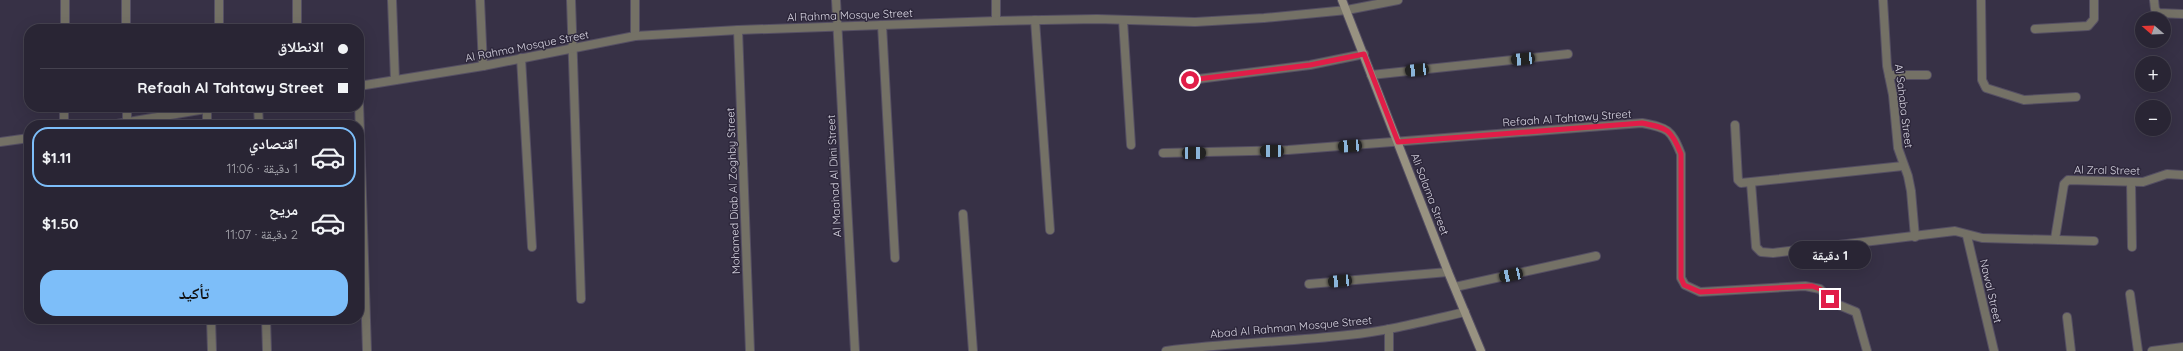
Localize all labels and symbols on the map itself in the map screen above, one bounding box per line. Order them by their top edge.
street label: Al Rahma Mosque Street [787,6,913,24]
north arrow [2135,12,2171,48]
street label: Al Rahma Mosque Street [464,27,590,65]
car [1510,52,1536,66]
car [1404,63,1430,77]
street label: Al Sahaba Street [1892,63,1916,149]
route start [1181,71,1199,89]
street label: Refaah Al Tahtawy Street [1502,106,1632,129]
street label: Mohamed Diab Al Zoghby Street [723,107,743,274]
street label: Al Maahad Al Dini Street [824,114,844,238]
car [1338,139,1362,153]
car [1260,145,1284,157]
car [1182,147,1206,159]
street label: Ali Salama Street [1408,151,1452,237]
street label: Al Zral Street [2074,162,2140,178]
callout: 1 دقيقة [1789,241,1871,269]
street label: Nawal Street [1977,258,2005,325]
car [1498,267,1524,283]
car [1328,274,1352,288]
route end [1821,290,1839,308]
street label: Abad Al Rahman Mosque Street [1210,313,1373,341]

